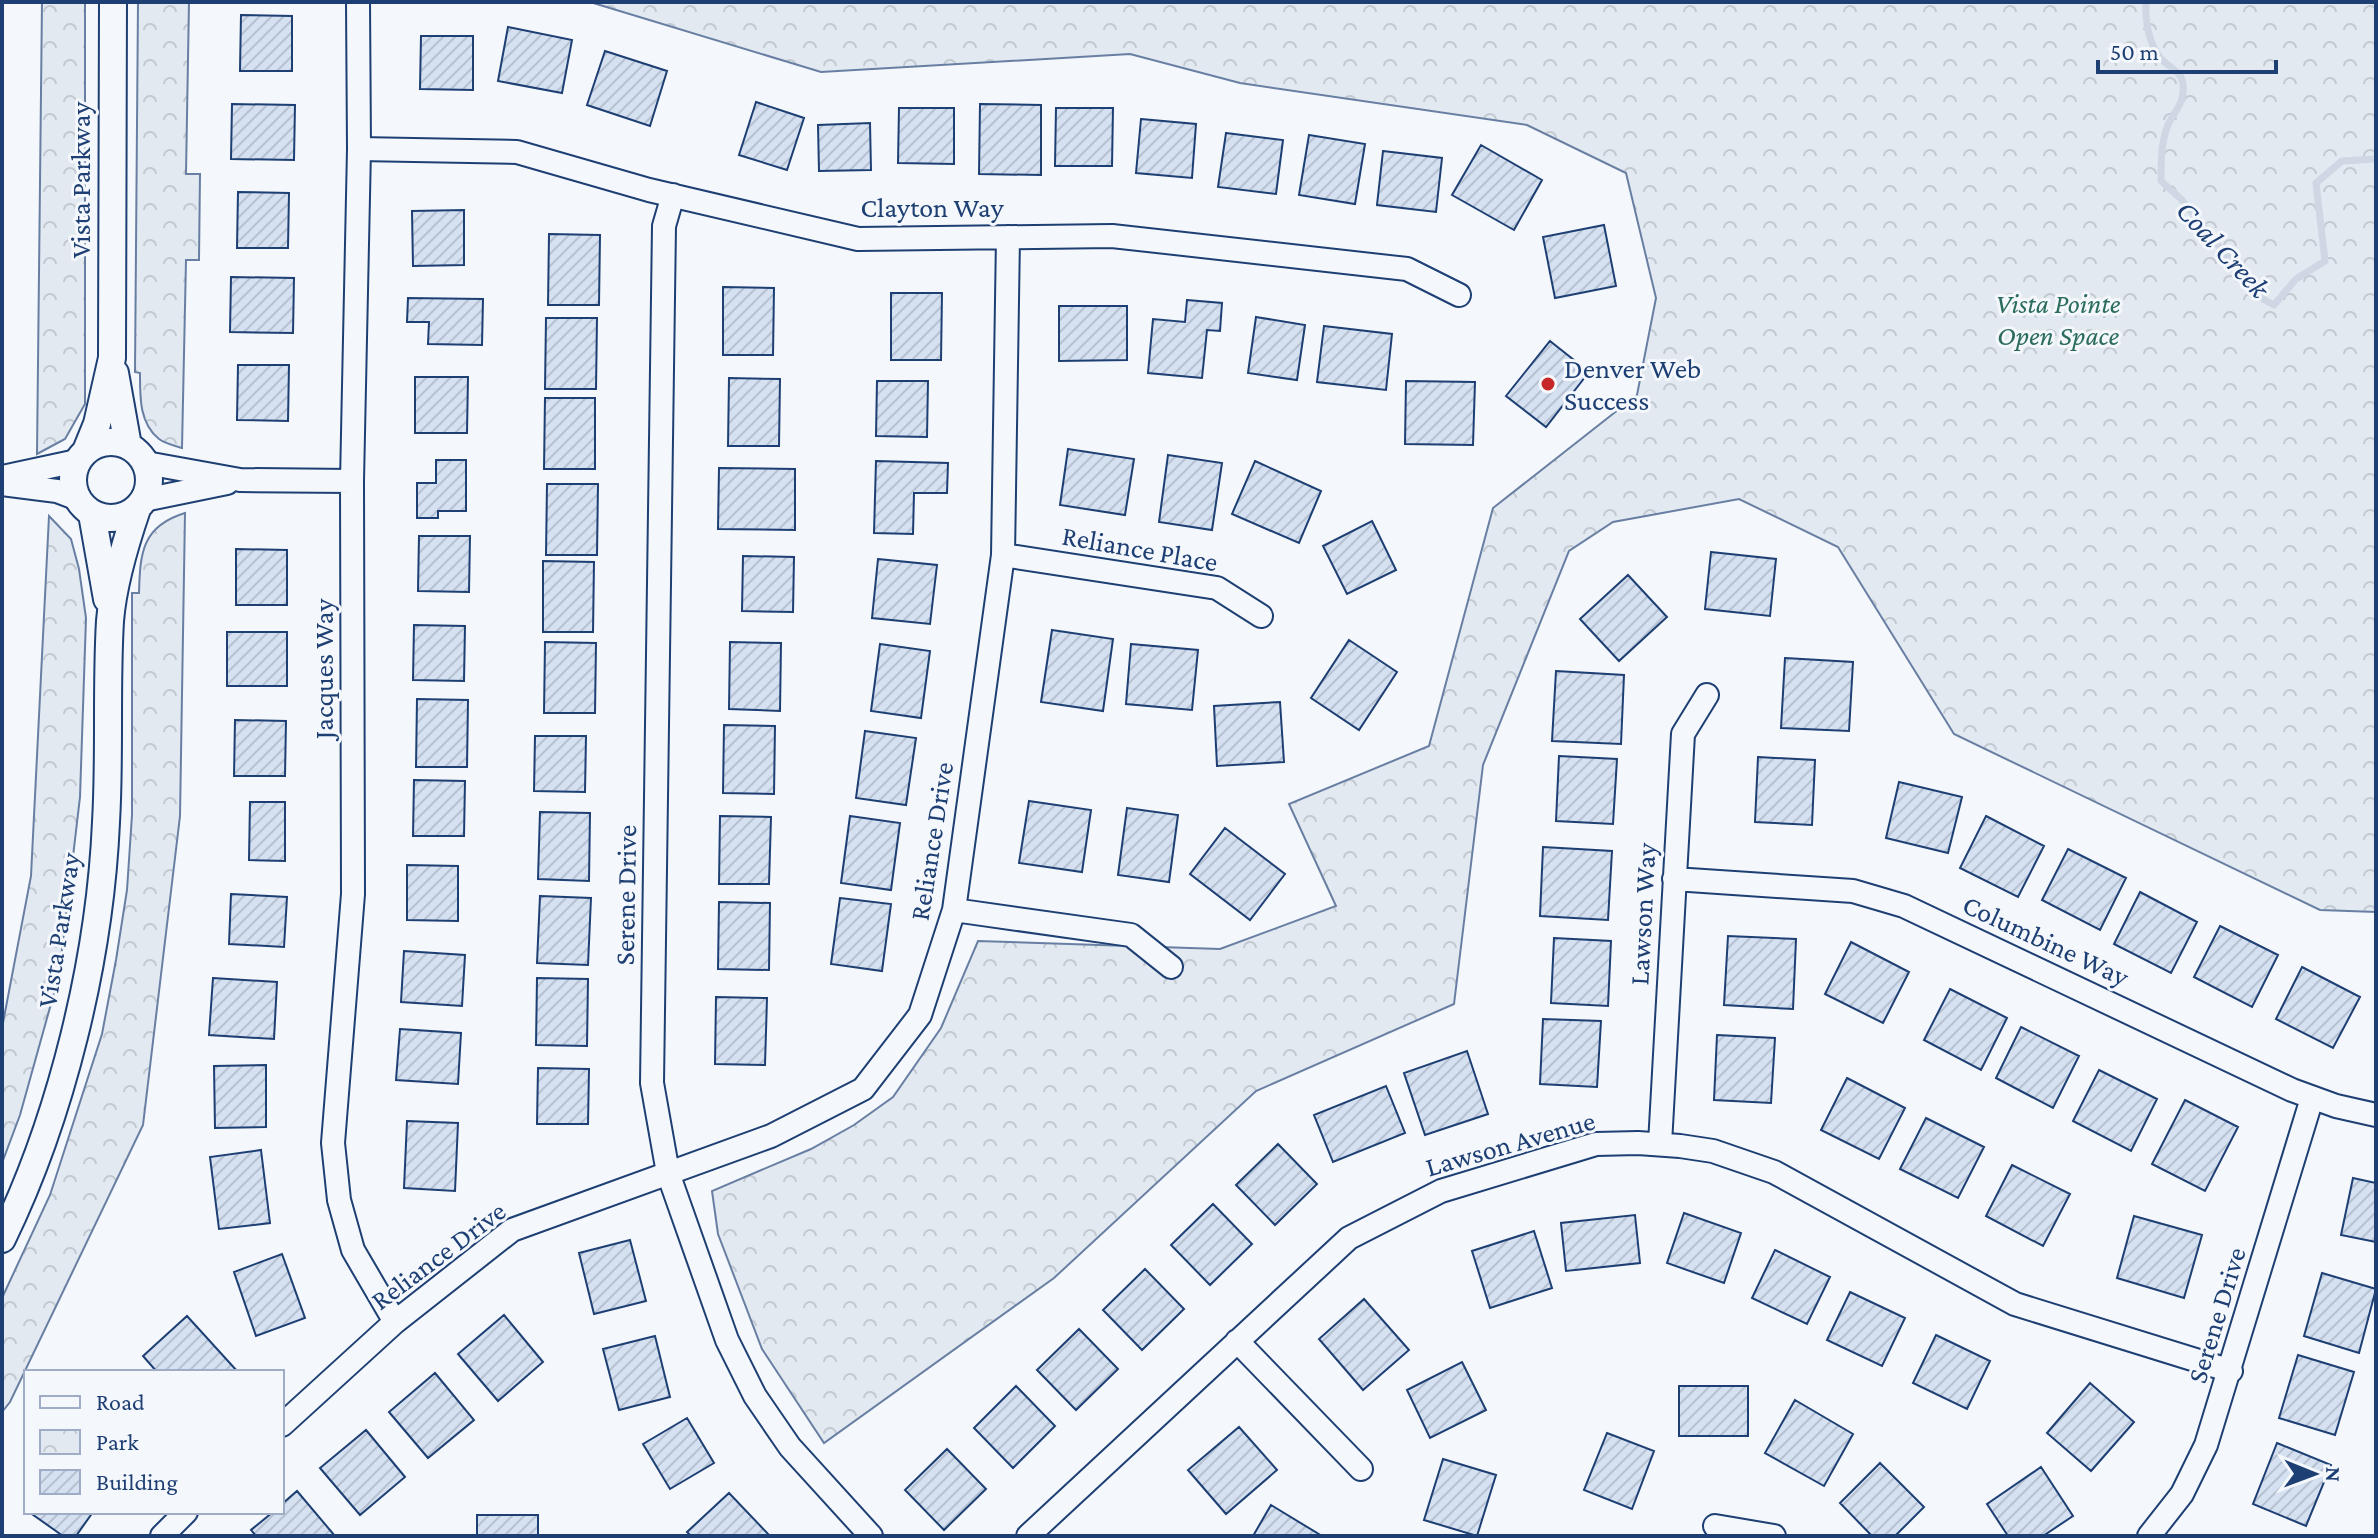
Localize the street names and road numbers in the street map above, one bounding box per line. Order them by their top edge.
street label: Vista Parkway [65,101,96,258]
street label: Clayton Way [860,192,1005,223]
street label: Reliance Place [1060,520,1220,577]
street label: Jacques Way [308,598,339,742]
street label: Reliance Drive [904,760,959,923]
street label: Serene Drive [609,824,642,966]
street label: Lawson Way [1623,841,1662,986]
street label: Vista Parkway [31,849,86,1010]
street label: Columbine Way [1958,888,2135,993]
street label: Lawson Avenue [1422,1104,1598,1182]
street label: Reliance Drive [365,1195,512,1316]
street label: Serene Drive [2181,1243,2252,1387]

